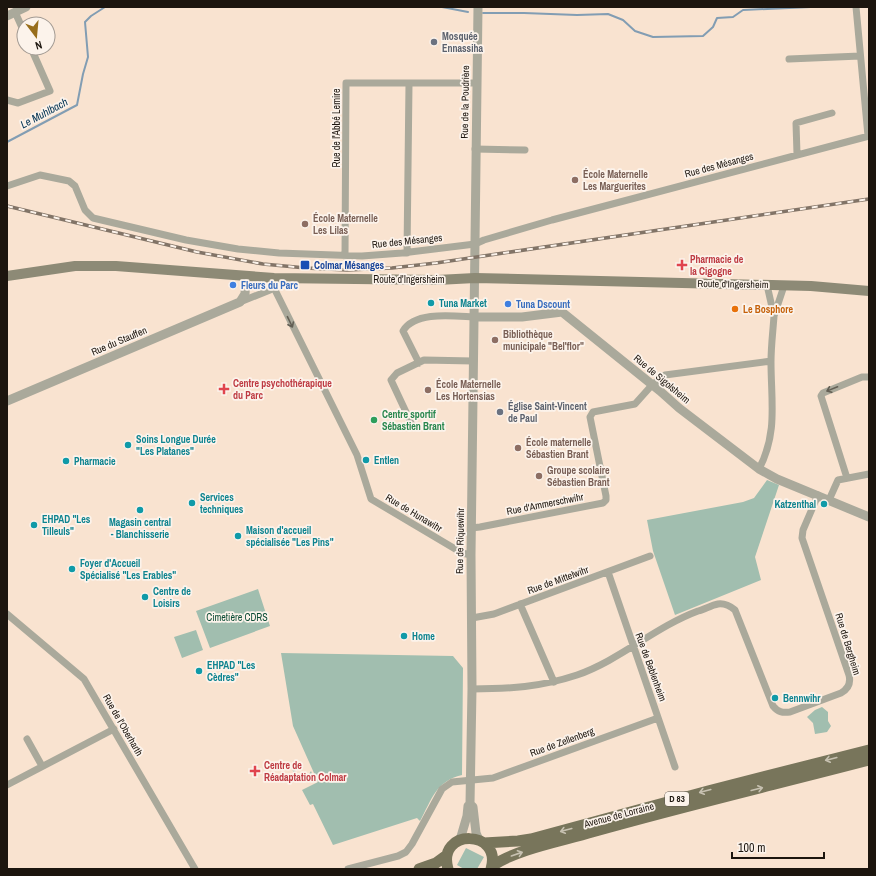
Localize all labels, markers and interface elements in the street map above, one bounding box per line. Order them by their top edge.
north arrow [16,16,56,56]
place label: Mosquée Ennassiha [442,30,483,55]
marker: Mosquée Ennassiha [429,37,439,47]
text: N [34,38,44,53]
street label: Rue de la Poudrière [458,65,472,139]
street label: Rue de l'Abbé Lemire [330,88,343,168]
water label: Le Muhlbach [18,95,70,131]
street label: Rue des Mésanges [683,150,755,180]
place label: École Maternelle Les Marguerites [583,168,648,193]
marker: École Maternelle Les Marguerites [570,175,580,185]
place label: École Maternelle Les Lilas [313,212,378,237]
marker: École Maternelle Les Lilas [300,219,310,229]
street label: Rue des Mésanges [371,231,443,251]
place label: Pharmacie de la Cigogne [690,253,744,278]
marker: Colmar Mésanges [299,259,311,271]
place label: Colmar Mésanges [314,259,385,272]
marker: Pharmacie de la Cigogne [677,260,687,270]
street label: Route d'Ingersheim [373,273,445,286]
street label: Route d'Ingersheim [697,277,769,291]
place label: Fleurs du Parc [241,279,298,292]
marker: Fleurs du Parc [228,280,238,290]
place label: Tuna Market [439,297,487,310]
marker: Tuna Market [426,298,436,308]
place label: Tuna Dscount [516,298,570,311]
marker: Tuna Dscount [503,299,513,309]
place label: Le Bosphore [743,303,794,316]
marker: Le Bosphore [730,304,740,314]
one-way arrow [287,316,295,328]
street label: Rue du Stauffen [89,323,149,359]
place label: Bibliothèque municipale "Bel'flor" [503,328,584,353]
marker: Bibliothèque municipale "Bel'flor" [490,335,500,345]
street label: Rue de Sigolsheim [631,352,693,406]
place label: Centre psychothérapique du Parc [233,377,332,402]
place label: École Maternelle Les Hortensias [436,378,501,403]
marker: Centre psychothérapique du Parc [218,383,230,395]
marker: École Maternelle Les Hortensias [423,385,433,395]
one-way arrow [827,386,839,394]
place label: Église Saint-Vincent de Paul [508,400,587,425]
marker: Église Saint-Vincent de Paul [495,407,505,417]
place label: Centre sportif Sébastien Brant [382,408,445,433]
marker: Centre sportif Sébastien Brant [369,415,379,425]
place label: Soins Longue Durée "Les Platanes" [136,433,216,458]
place label: École maternelle Sébastien Brant [526,436,592,461]
marker: Soins Longue Durée "Les Platanes" [123,440,133,450]
marker: École maternelle Sébastien Brant [513,443,523,453]
place label: Entlen [374,454,399,467]
place label: Pharmacie [74,455,116,468]
marker: Entlen [361,455,371,465]
marker: Pharmacie [61,456,71,466]
place label: Groupe scolaire Sébastien Brant [547,464,610,489]
marker: Groupe scolaire Sébastien Brant [534,471,544,481]
street label: Rue d'Ammerschwihr [505,490,585,518]
place label: Services techniques [200,491,244,516]
street label: Rue de Hunawihr [383,491,445,535]
marker: Services techniques [187,498,197,508]
place label: Katzenthal [775,498,816,511]
marker: Katzenthal [819,499,829,509]
marker: Magasin central - Blanchisserie [135,505,145,515]
street label: Rue de Riquewihr [453,508,467,574]
place label: EHPAD "Les Tilleuls" [42,513,91,538]
place label: Magasin central - Blanchisserie [109,516,171,541]
marker: EHPAD "Les Tilleuls" [29,520,39,530]
place label: Maison d'accueil spécialisée "Les Pins" [246,524,334,549]
marker: Maison d'accueil spécialisée "Les Pins" [233,531,243,541]
place label: Foyer d'Accueil Spécialisé "Les Erables" [80,557,176,582]
street label: Rue de Mittelwihr [526,563,591,597]
marker: Foyer d'Accueil Spécialisé "Les Erables" [67,564,77,574]
place label: Centre de Loisirs [153,585,191,610]
marker: Centre de Loisirs [140,592,150,602]
park label: Cimetière CDRS [206,611,268,624]
street label: Rue de Bergheim [832,611,864,677]
place label: Home [412,630,435,643]
marker: Home [399,631,409,641]
street label: Rue de Beblenheim [632,631,670,703]
place label: EHPAD "Les Cèdres" [207,659,256,684]
marker: EHPAD "Les Cèdres" [194,666,204,676]
street label: Rue de l'Oberharth [100,692,146,758]
place label: Bennwihr [783,692,821,705]
marker: Bennwihr [770,693,780,703]
street label: Rue de Zellenberg [528,724,596,760]
one-way arrow [825,756,838,764]
place label: Centre de Réadaptation Colmar [264,759,347,784]
marker: Centre de Réadaptation Colmar [249,765,261,777]
one-way arrow [750,784,763,792]
one-way arrow [699,788,712,796]
road number: D 83 [665,792,689,806]
street label: Avenue de Lorraine [582,799,656,831]
one-way arrow [560,826,573,834]
scale bar [732,834,824,860]
text: 100 m [738,840,765,856]
one-way arrow [510,850,523,857]

